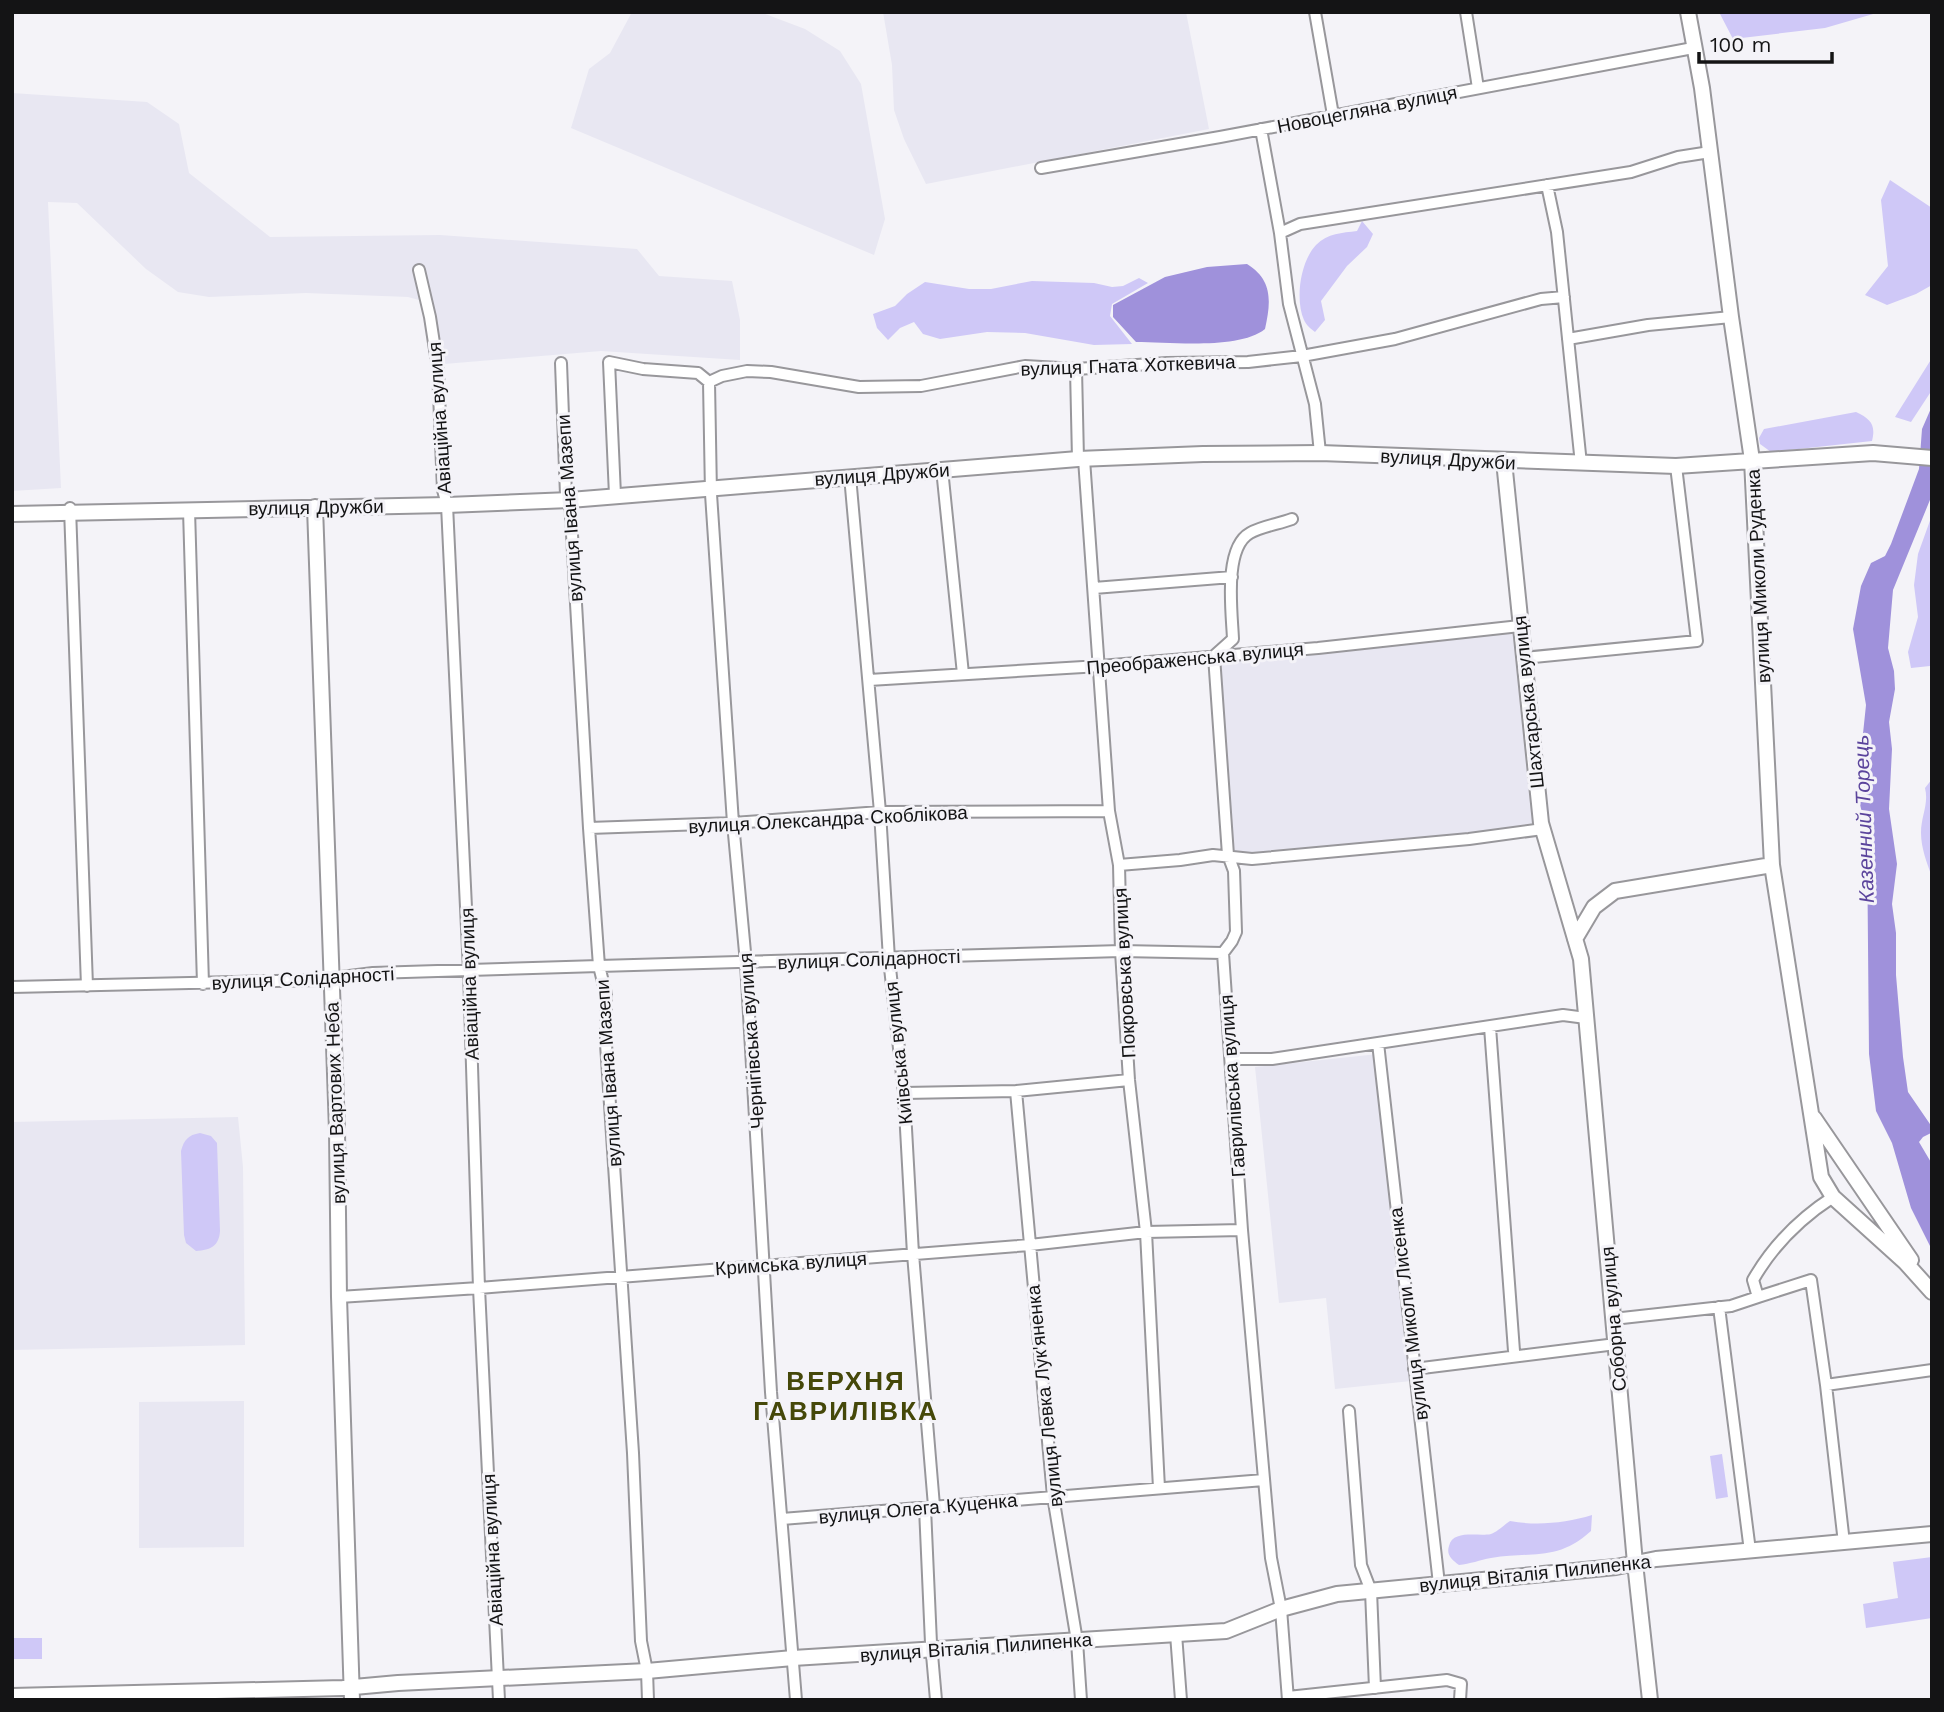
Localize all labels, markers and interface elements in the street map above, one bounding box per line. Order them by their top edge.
scale bar [1699,21,1832,65]
text: 100 m [1710,32,1772,57]
street label: Новоцегляна вулиця [1275,81,1459,138]
street label: Авіаційна вулиця [423,341,456,495]
street label: вулиця Гната Хоткевича [1020,350,1236,381]
street label: вулиця Івана Мазепи [551,414,588,602]
street label: вулиця Дружби [1380,444,1516,475]
street label: вулиця Дружби [814,458,950,491]
street label: вулиця Миколи Руденка [1741,468,1776,684]
street label: вулиця Дружби [248,495,384,520]
street label: Шахтарська вулиця [1508,614,1549,790]
street label: Преображенська вулиця [1085,638,1305,679]
water label: Казенний Торець [1848,734,1879,904]
street label: вулиця Олександра Скоблікова [688,801,969,838]
street label: Покровська вулиця [1109,887,1140,1059]
street label: Авіаційна вулиця [455,907,484,1061]
street label: вулиця Солідарності [777,945,961,974]
street label: Чернігівська вулиця [734,952,769,1130]
street label: вулиця Солідарності [211,962,395,995]
street label: вулиця Івана Мазепи [590,979,627,1167]
street label: Київська вулиця [880,980,917,1126]
street label: Гаврилівська вулиця [1215,994,1250,1178]
street label: вулиця Вартових Неба [320,1001,351,1204]
street label: вулиця Миколи Лисенка [1384,1206,1433,1422]
street label: Соборна вулиця [1596,1245,1631,1392]
street label: Кримська вулиця [714,1247,868,1280]
street label: вулиця Левка Лук'яненка [1021,1283,1068,1508]
district label: ВЕРХНЯ ГАВРИЛІВКА [753,1366,939,1426]
street label: Авіаційна вулиця [477,1473,508,1627]
street label: вулиця Олега Куценка [818,1488,1019,1529]
street label: вулиця Віталія Пилипенка [1418,1550,1652,1597]
street label: вулиця Віталія Пилипенка [859,1628,1093,1667]

